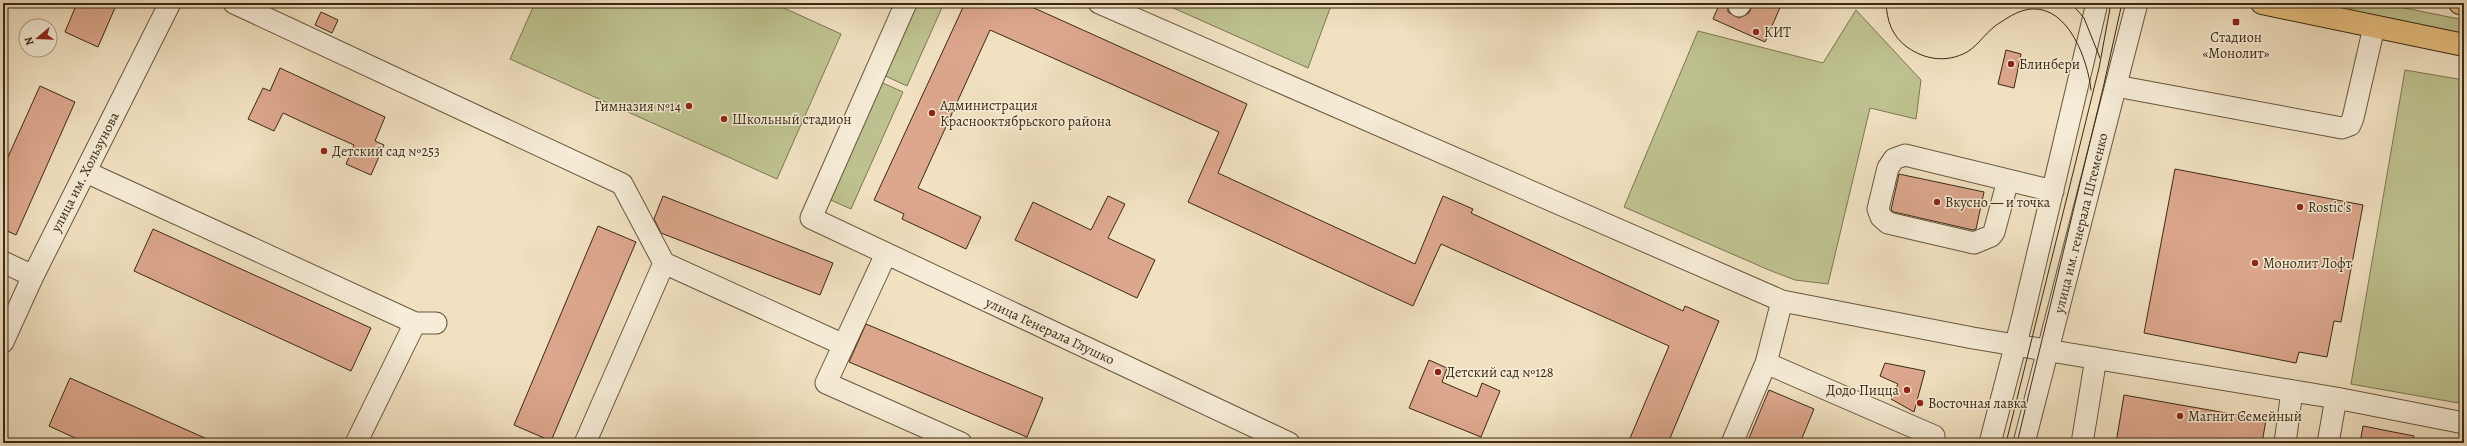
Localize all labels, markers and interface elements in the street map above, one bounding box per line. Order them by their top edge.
marker: Стадион «Монолит» [2231,17,2241,27]
north arrow [18,18,58,58]
place label: КИТ [1764,23,1791,42]
marker: КИТ [1751,27,1761,37]
place label: Стадион «Монолит» [2202,28,2270,63]
text: N [21,35,37,47]
place label: Блинбери [2019,55,2080,74]
marker: Блинбери [2006,59,2016,69]
place label: Администрация Краснооктябрьского района [939,96,1112,131]
place label: Гимназия №14 [594,97,681,116]
marker: Гимназия №14 [684,101,694,111]
street label: улица им. Хользунова [46,108,124,236]
marker: Администрация Краснооктябрьского района [927,108,937,118]
place label: Школьный стадион [732,110,851,129]
marker: Школьный стадион [719,114,729,124]
street label: улица им. генерала Штеменко [2049,131,2113,316]
place label: Детский сад №253 [332,142,440,161]
marker: Детский сад №253 [319,146,329,156]
place label: Вкусно — и точка [1945,193,2051,212]
marker: Вкусно — и точка [1932,197,1942,207]
place label: Rostic's [2308,198,2351,217]
marker: Rostic's [2295,202,2305,212]
place label: Монолит Лофт [2263,254,2352,273]
marker: Монолит Лофт [2250,258,2260,268]
street label: улица Генерала Глушко [981,292,1118,369]
place label: Детский сад №128 [1446,363,1554,382]
marker: Детский сад №128 [1433,367,1443,377]
place label: Додо Пицца [1826,381,1900,400]
marker: Додо Пицца [1902,385,1912,395]
place label: Восточная лавка [1928,394,2028,413]
marker: Восточная лавка [1915,398,1925,408]
place label: Магнит Семейный [2188,407,2302,426]
marker: Магнит Семейный [2175,411,2185,421]

